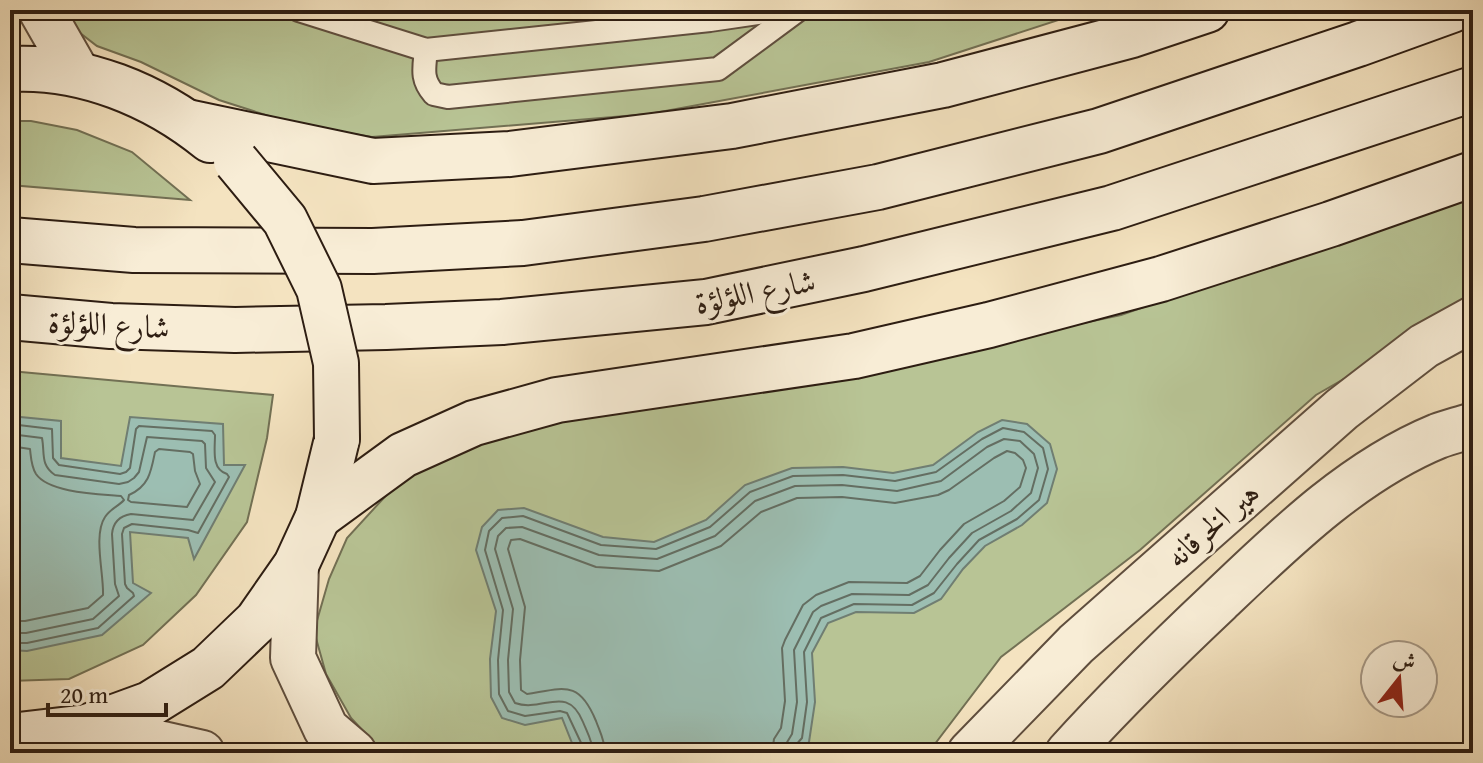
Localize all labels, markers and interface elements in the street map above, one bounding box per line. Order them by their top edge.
street label: شارع اللؤلؤة [691,256,820,330]
street label: شارع اللؤلؤة [47,297,171,355]
street label: هير الخرقانه [1154,469,1270,579]
north arrow [1359,639,1439,719]
text: ش [1390,641,1420,678]
scale bar [48,667,166,717]
text: 20 m [60,677,108,712]

